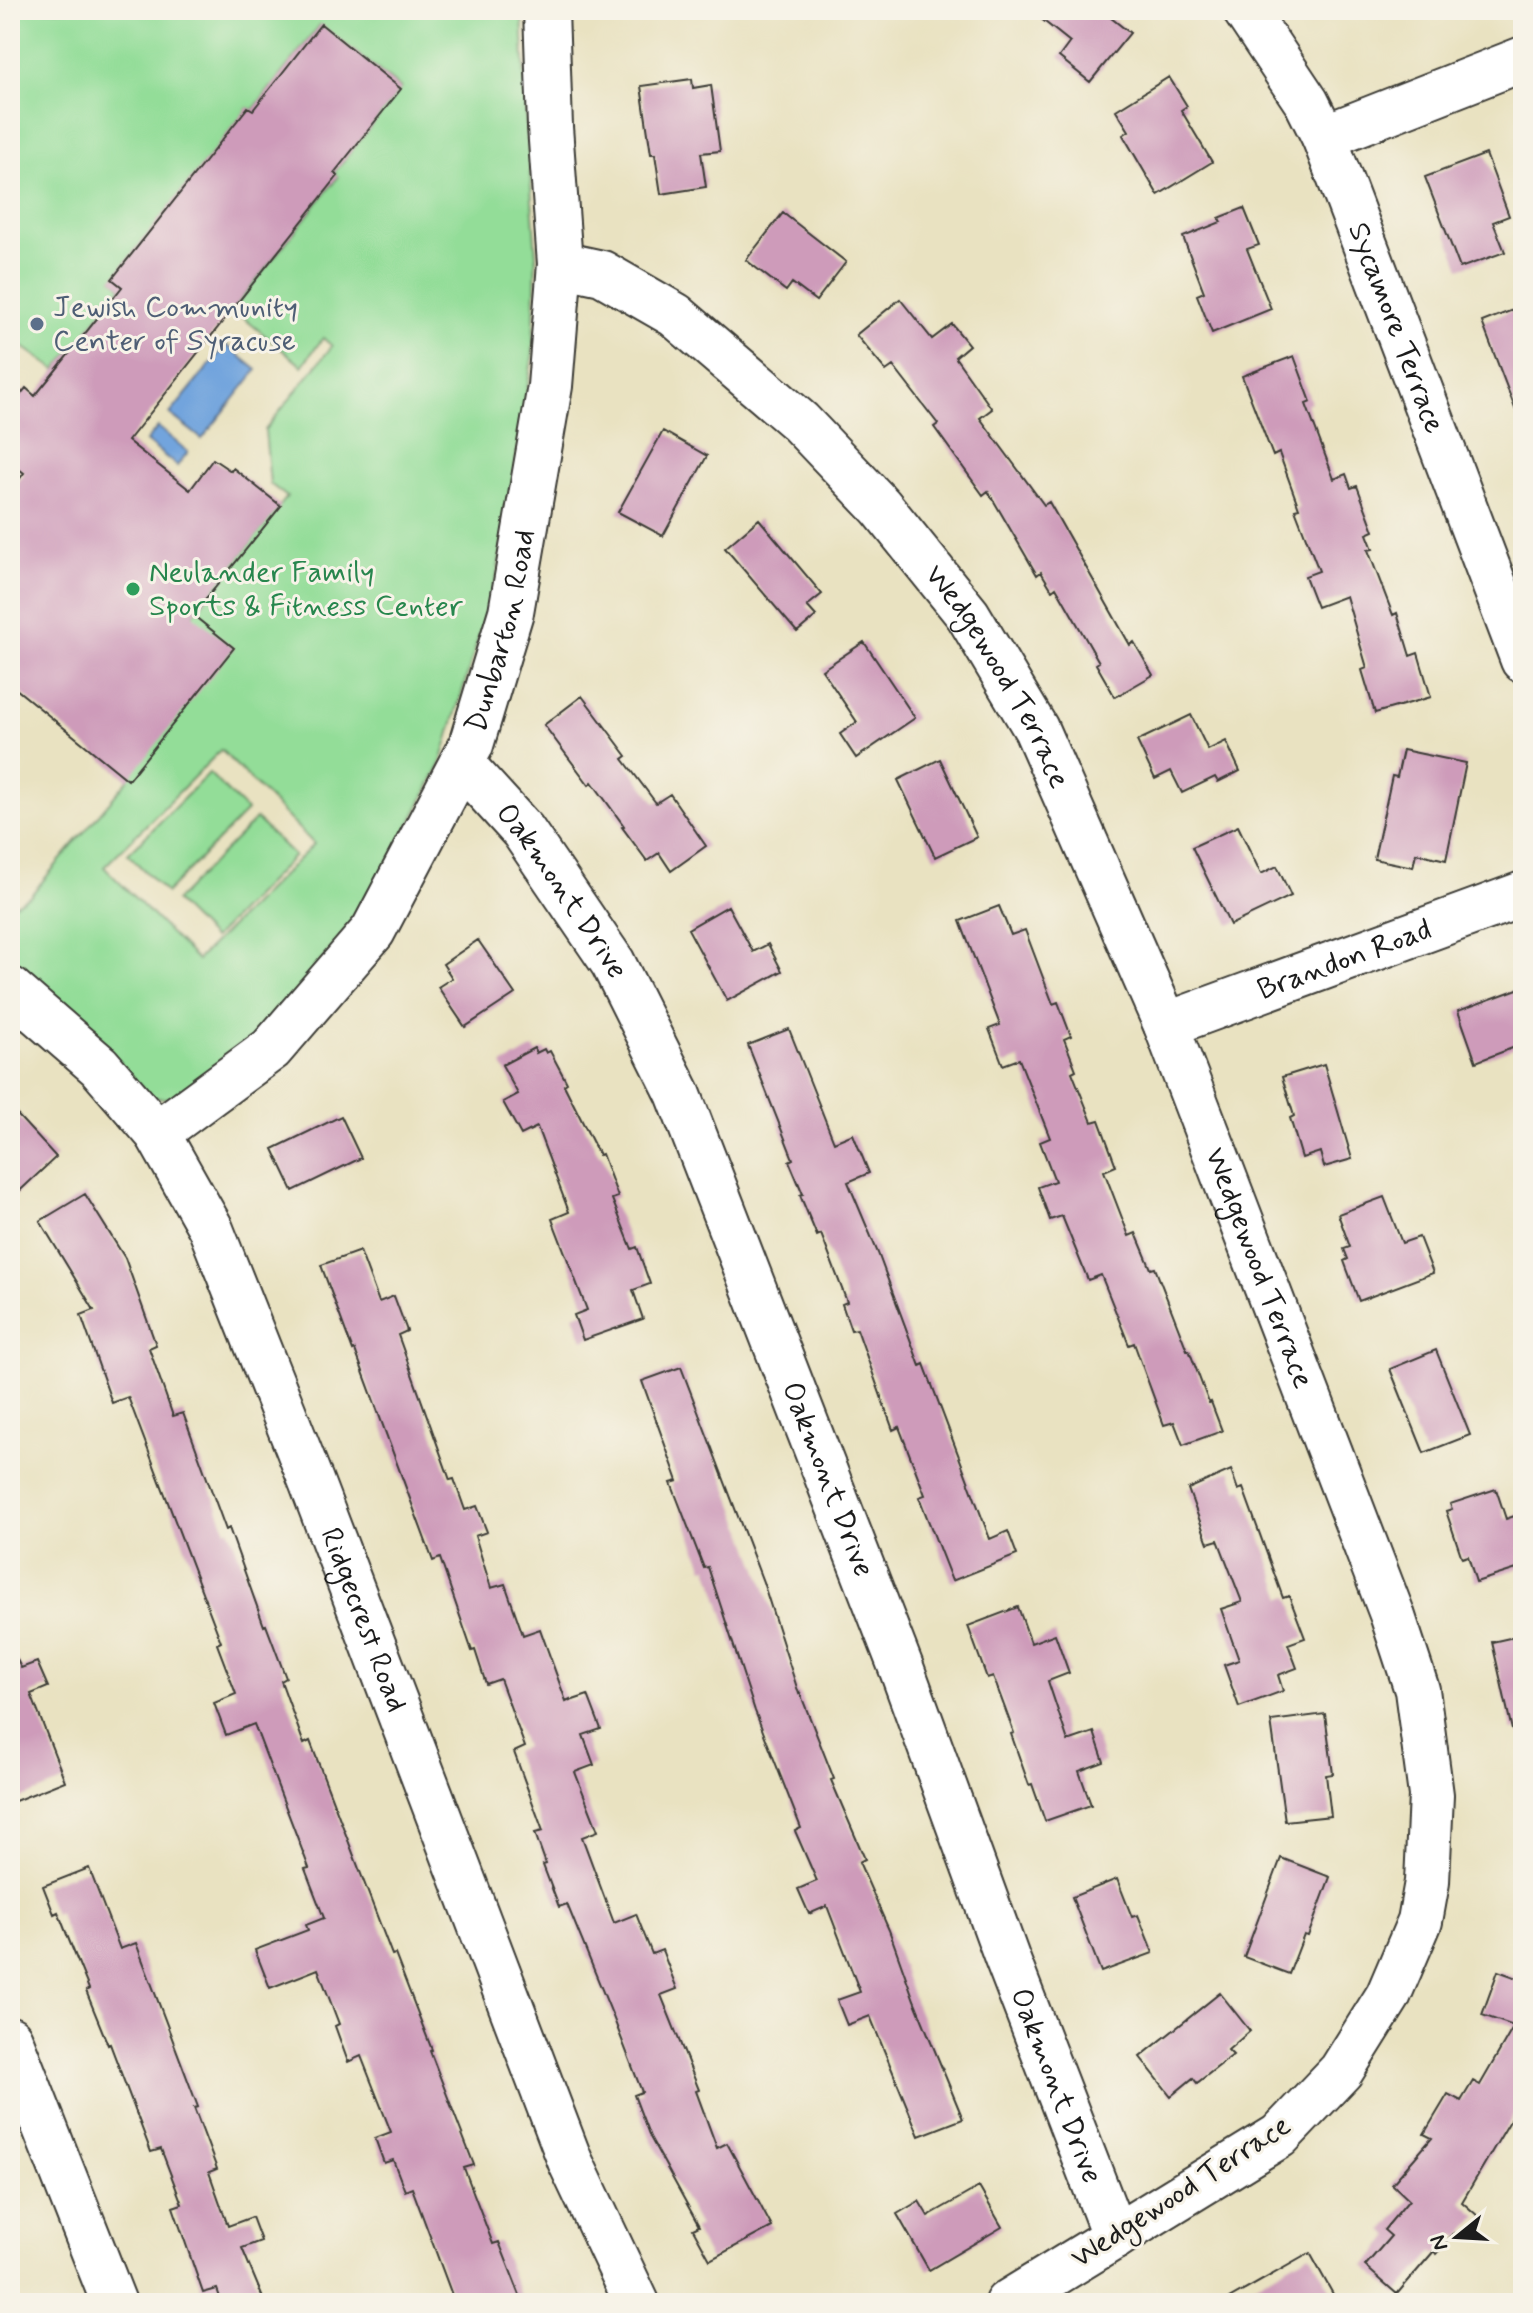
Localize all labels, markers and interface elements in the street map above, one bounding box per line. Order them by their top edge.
street label: Sycamore Terrace [1339,217,1454,439]
place label: Jewish Community Center of Syracuse [53,288,298,361]
marker: Jewish Community Center of Syracuse [28,315,46,333]
street label: Dunbarton Road [456,526,544,737]
place label: Neulander Family Sports & Fitness Center [149,553,464,626]
street label: Wedgewood Terrace [916,557,1079,794]
marker: Neulander Family Sports & Fitness Center [124,580,142,598]
street label: Oakmont Drive [487,794,637,985]
street label: Brandon Road [1252,910,1437,1009]
street label: Wedgewood Terrace [1195,1142,1323,1394]
street label: Oakmont Drive [772,1376,883,1582]
street label: Ridgecrest Road [311,1522,417,1717]
street label: Oakmont Drive [1001,1982,1112,2189]
street label: Wedgewood Terrace [1064,2106,1299,2279]
north arrow [1417,2197,1497,2277]
text: N [1424,2231,1455,2254]

